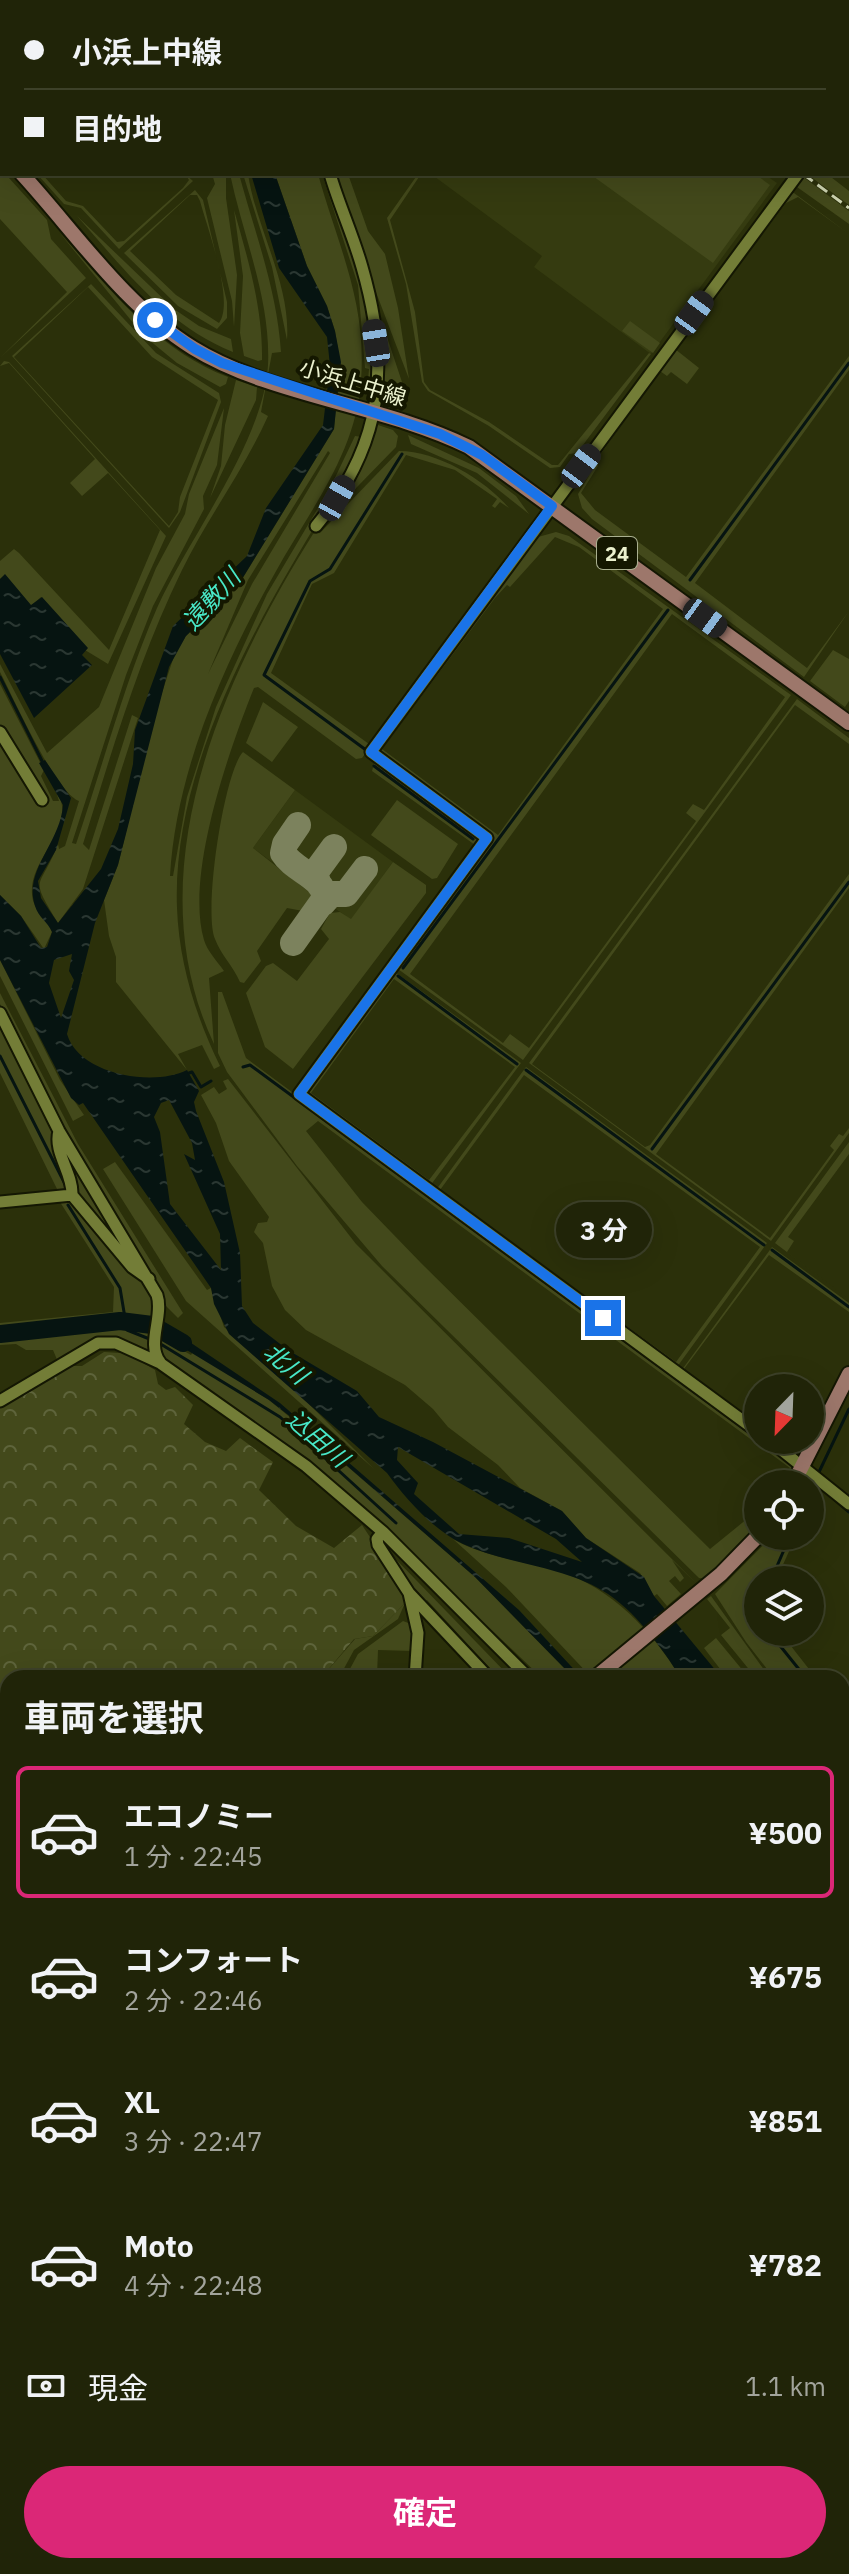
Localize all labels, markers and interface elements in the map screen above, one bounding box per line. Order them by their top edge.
text: 小浜上中線 [72,32,222,71]
text: 目的地 [72,109,162,148]
car [670,287,718,339]
route start [137,302,173,338]
car [360,317,392,369]
street label: 小浜上中線 [296,352,410,412]
car [557,440,605,492]
car [315,471,359,525]
road number: 24 [597,537,637,569]
water label: 遠敷川 [175,559,249,636]
car [679,594,731,642]
callout: 3 分 [555,1202,651,1258]
text: 3 分 [580,1213,628,1247]
route end [585,1300,621,1336]
water label: 北川 [257,1335,317,1393]
north arrow [744,1374,824,1454]
map controls [744,1374,824,1646]
water label: 込田川 [280,1402,358,1476]
button: locate [744,1470,824,1550]
button: layers [744,1566,824,1646]
text: 車両を選択 [24,1694,204,1741]
icon: car [28,1796,100,1868]
text: エコノミー [124,1796,274,1835]
text: ¥500 [749,1813,822,1852]
text: 1 分 · 22:45 [124,1839,262,1873]
icon: car [28,1940,100,2012]
text: コンフォート [124,1940,303,1979]
text: ¥675 [749,1957,822,1996]
text: 2 分 · 22:46 [124,1983,262,2017]
text: XL [124,2082,160,2121]
icon: car [28,2084,100,2156]
text: ¥851 [749,2101,822,2140]
text: 3 分 · 22:47 [124,2124,262,2158]
text: Moto [124,2226,194,2265]
icon: car [28,2228,100,2300]
text: ¥782 [749,2245,822,2284]
text: 4 分 · 22:48 [124,2268,262,2302]
icon: cash [24,2364,68,2408]
text: 現金 [88,2368,148,2407]
text: 1.1 km [745,2369,826,2403]
button: 確定 [24,2466,826,2558]

